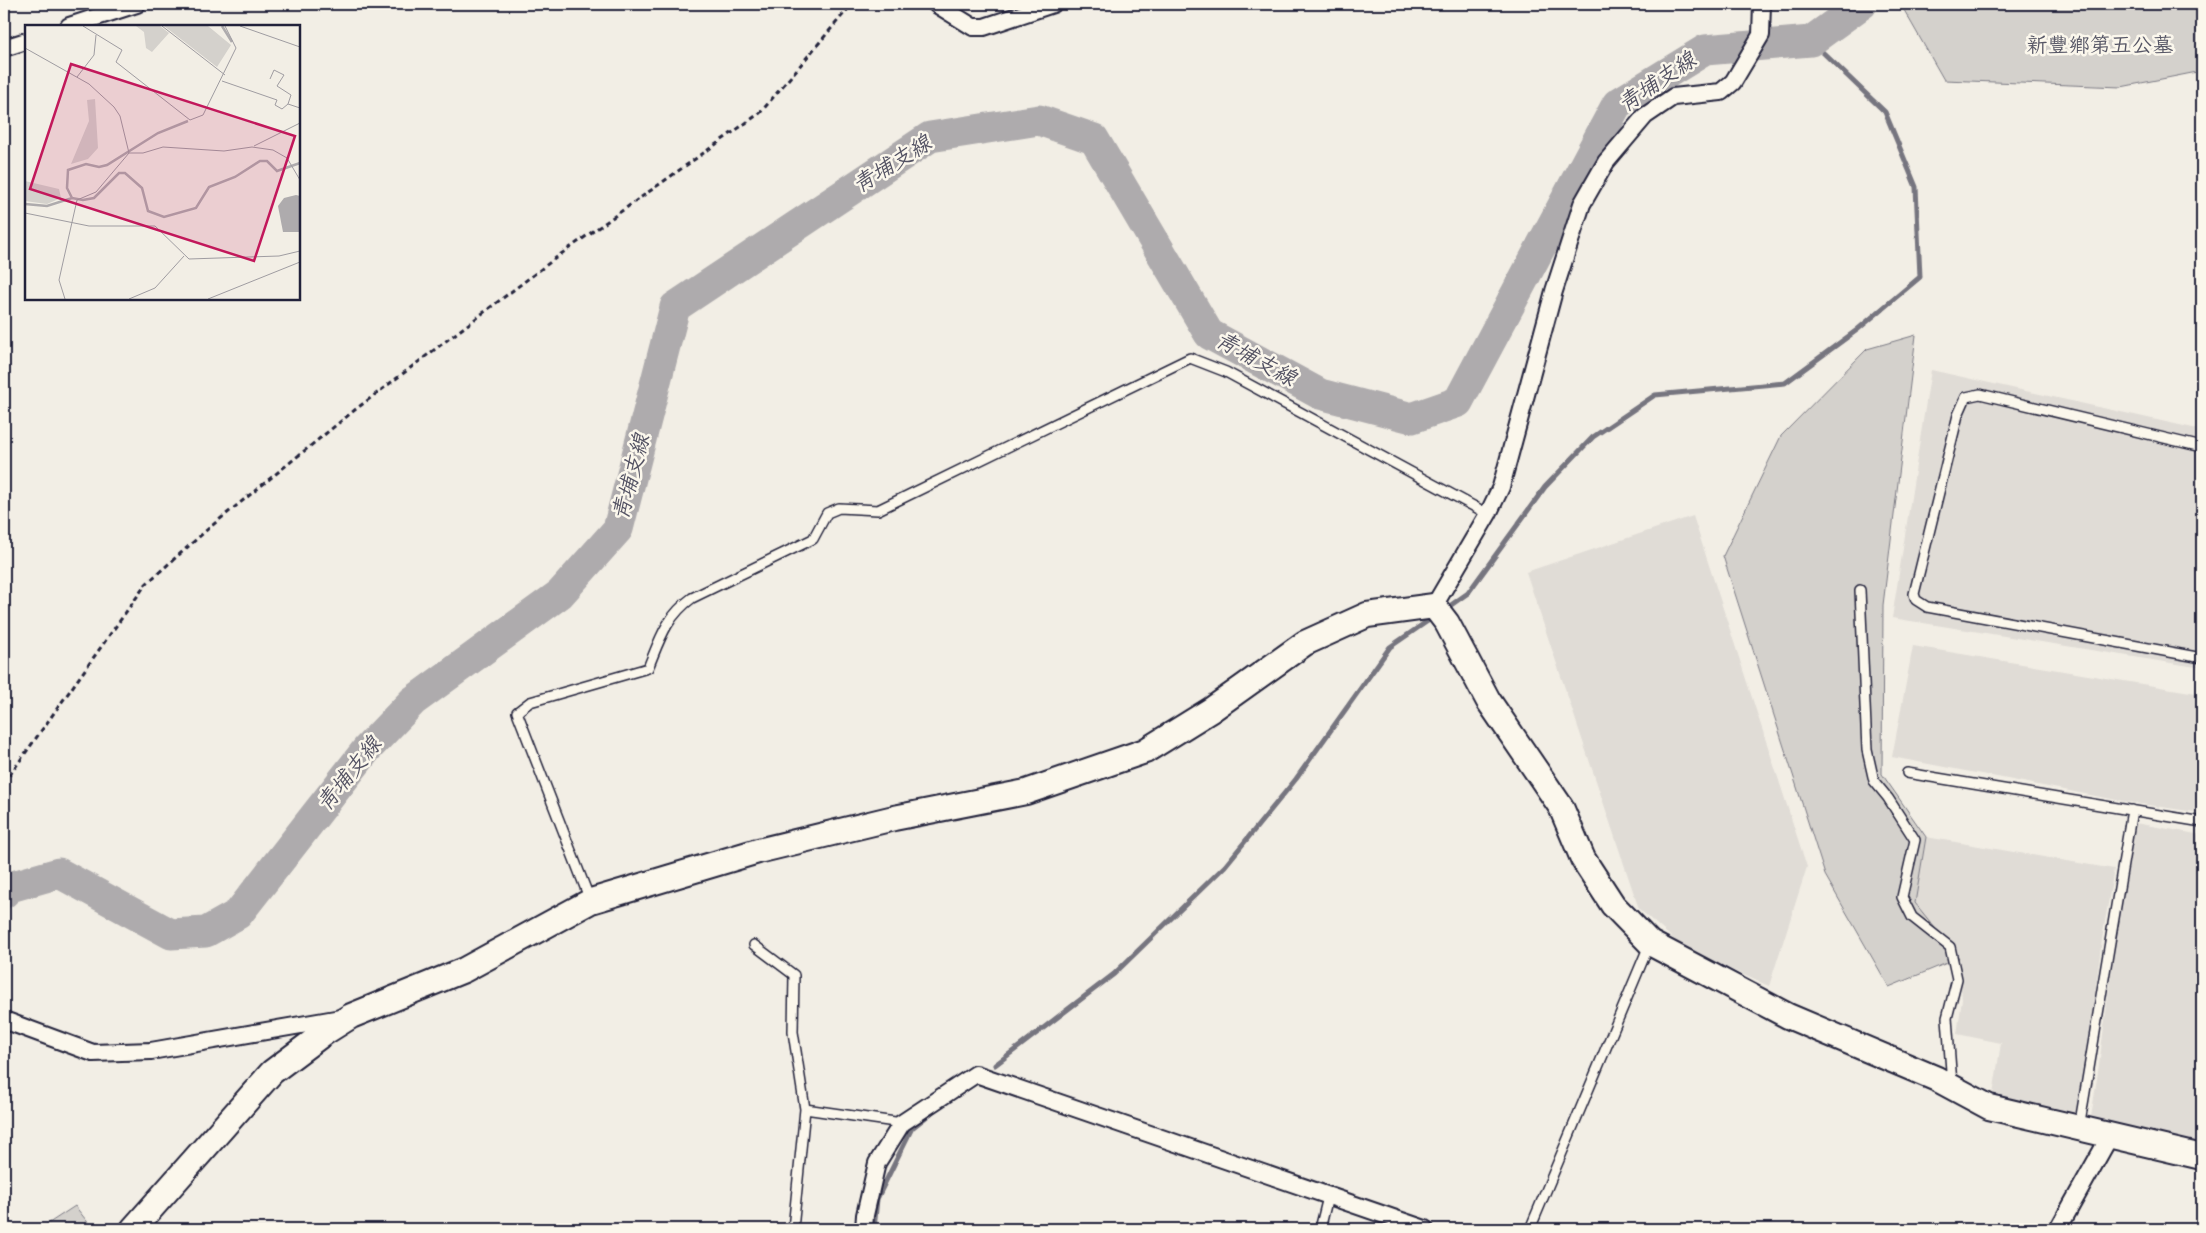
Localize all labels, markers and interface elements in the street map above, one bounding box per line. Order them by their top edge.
inset map [25,25,300,300]
park label: 新豐鄉第五公墓 [2027,32,2174,58]
water label: 青埔支線 [1613,45,1702,118]
water label: 青埔支線 [847,128,938,199]
water label: 青埔支線 [1211,325,1302,393]
water label: 青埔支線 [606,430,656,523]
water label: 青埔支線 [310,730,388,817]

